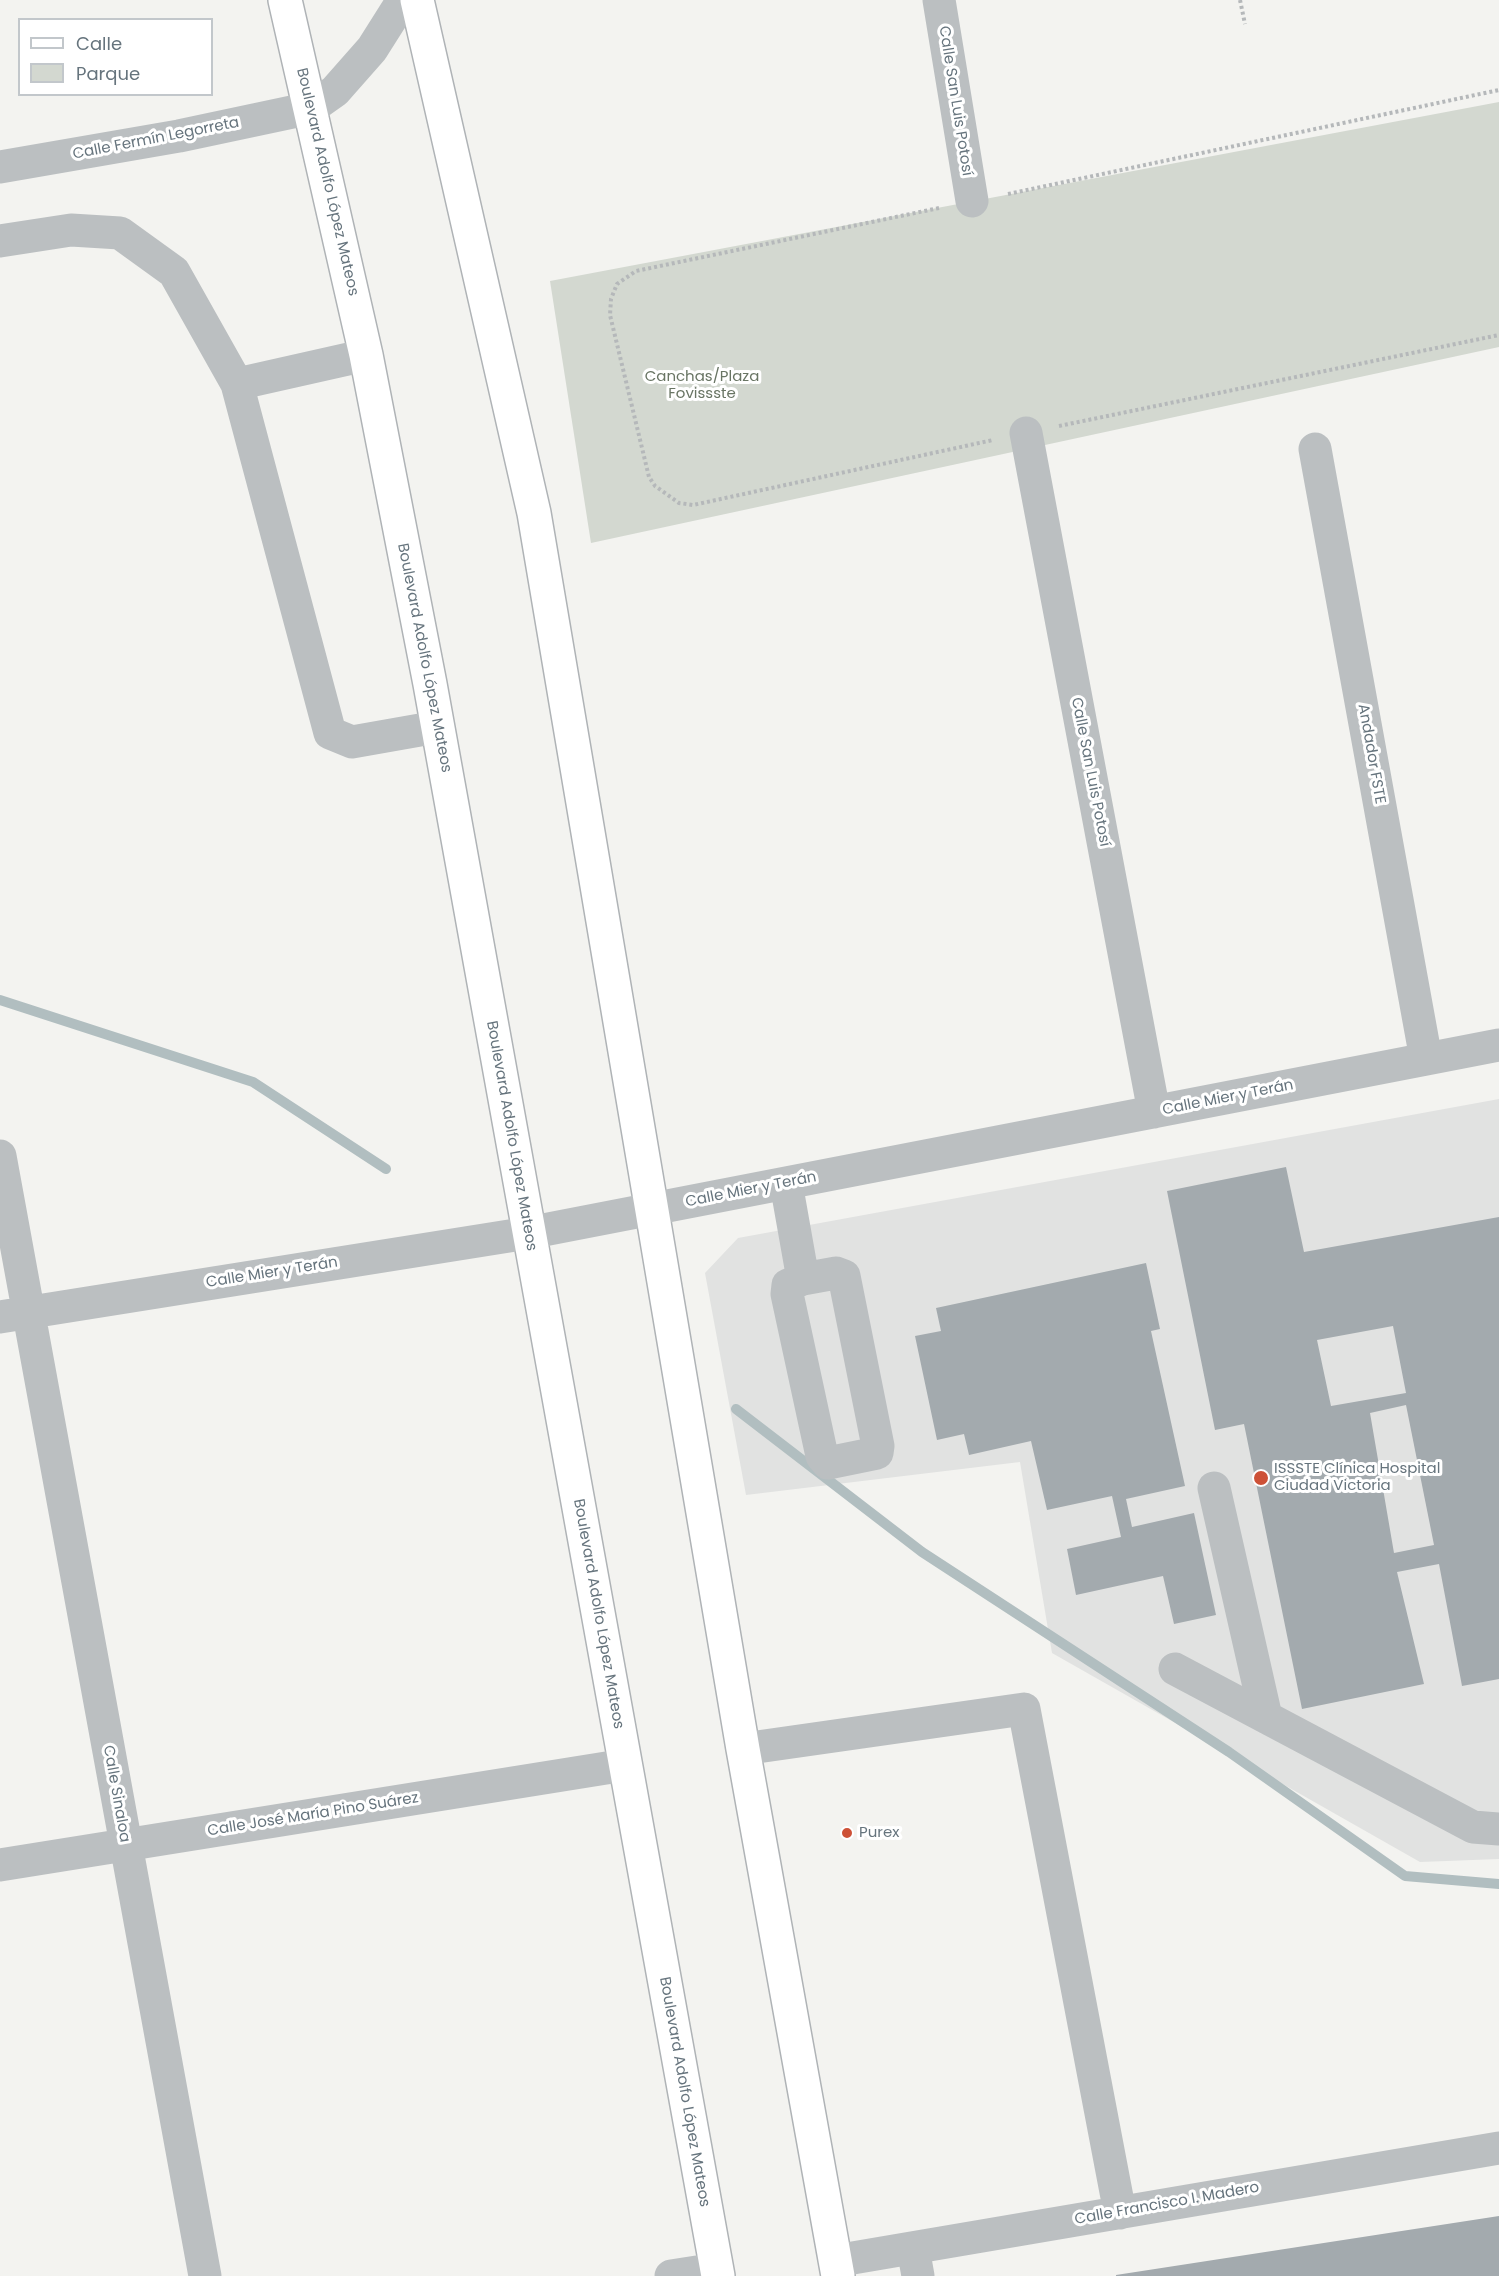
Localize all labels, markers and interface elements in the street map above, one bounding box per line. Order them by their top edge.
legend [18,18,213,96]
street label: Calle San Luis Potosí [934,25,976,177]
text: Calle [76,31,122,56]
text: Parque [76,61,140,86]
street label: Boulevard Adolfo López Mateos [292,66,362,298]
street label: Calle Fermín Legorreta [71,114,241,164]
park label: Canchas/Plaza Fovissste [645,368,759,403]
street label: Boulevard Adolfo López Mateos [393,542,455,774]
street label: Calle San Luis Potosí [1067,696,1113,848]
street label: Andador FSTE [1353,702,1389,806]
street label: Boulevard Adolfo López Mateos [482,1020,540,1252]
street label: Calle Mier y Terán [1161,1076,1295,1120]
street label: Calle Mier y Terán [684,1168,818,1212]
street label: Calle Mier y Terán [205,1254,339,1292]
place label: ISSSTE Clínica Hospital Ciudad Victoria [1274,1460,1440,1495]
marker: ISSSTE Clínica Hospital Ciudad Victoria [1252,1469,1270,1487]
street label: Boulevard Adolfo López Mateos [569,1498,627,1730]
street label: Calle Sinaloa [99,1744,133,1844]
street label: Calle José María Pino Suárez [206,1789,420,1841]
place label: Purex [859,1824,899,1842]
marker: Purex [840,1826,854,1840]
street label: Boulevard Adolfo López Mateos [655,1976,713,2208]
street label: Calle Francisco I. Madero [1073,2179,1261,2229]

